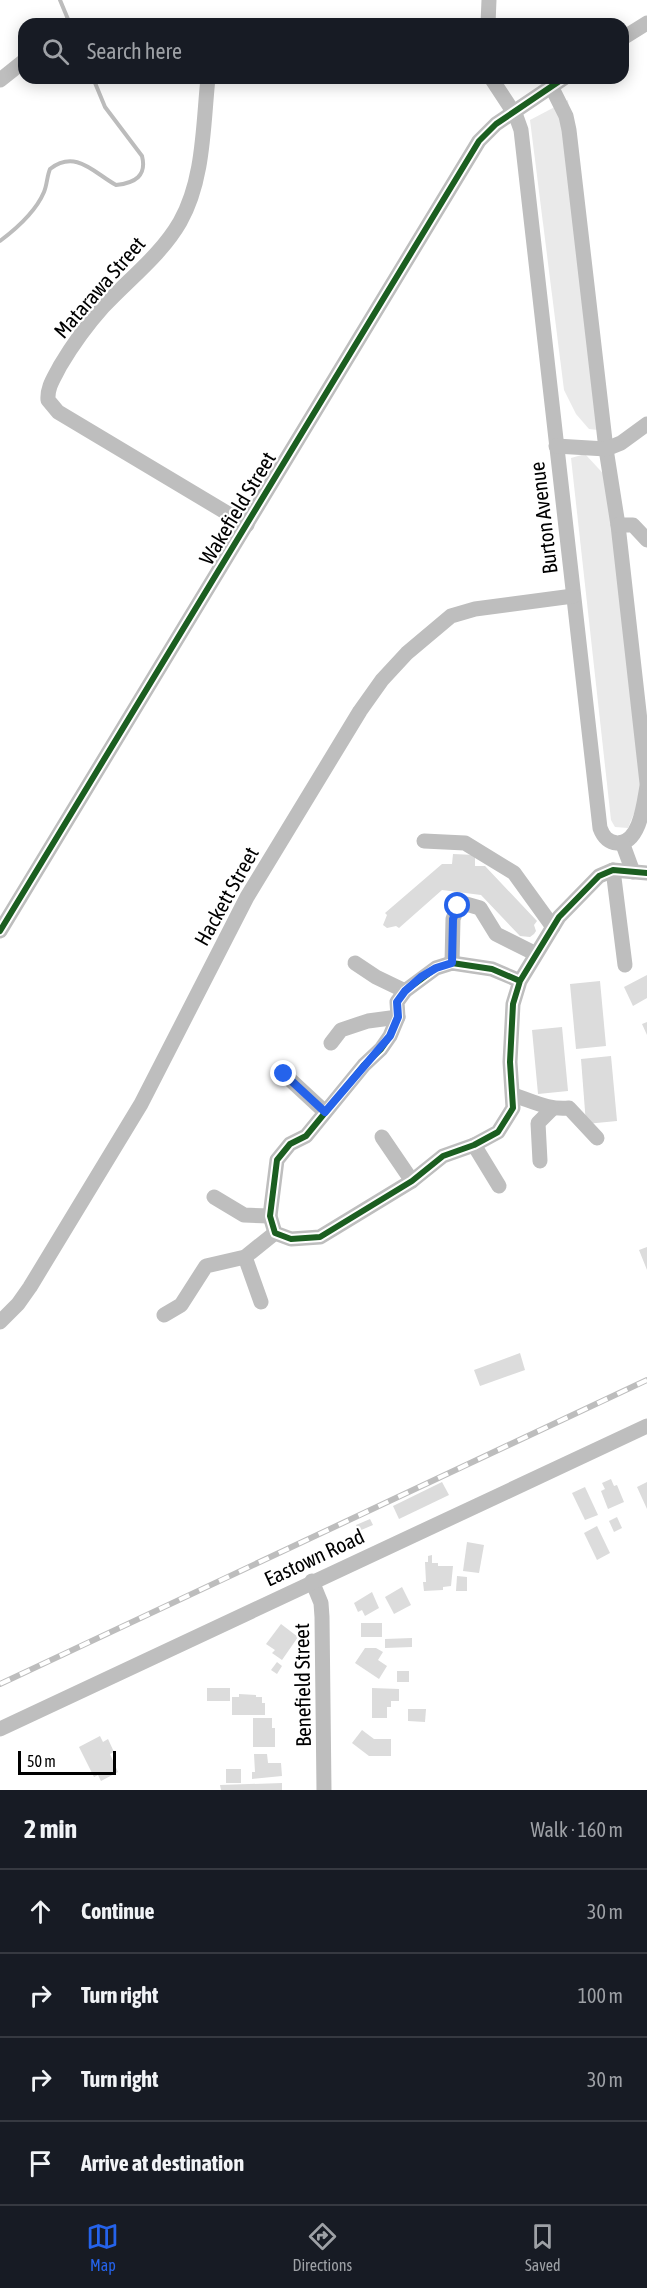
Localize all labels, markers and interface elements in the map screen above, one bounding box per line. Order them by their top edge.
search box [18,18,629,84]
icon: search [39,35,72,68]
text: Search here [87,38,182,64]
street label: Matarawa Street [49,231,149,343]
street label: Wakefield Street [194,447,280,569]
street label: Burton Avenue [524,460,562,576]
street label: Hackett Street [189,842,263,950]
route start [444,892,470,918]
route end [270,1060,296,1086]
street label: Eastown Road [260,1523,368,1591]
street label: Benefield Street [289,1623,315,1747]
scale bar [18,1748,116,1776]
text: 50 m [27,1752,56,1770]
text: 2 min [24,1814,77,1844]
text: Walk · 160 m [531,1818,623,1841]
icon: ahead [24,1895,57,1928]
text: Continue [81,1898,155,1924]
text: 30 m [587,1900,623,1923]
icon: right [24,1979,57,2012]
text: Turn right [81,1982,158,2008]
text: 100 m [578,1984,623,2007]
icon: right [24,2063,57,2096]
text: Turn right [81,2066,158,2092]
text: 30 m [587,2068,623,2091]
icon: arrive [24,2147,57,2180]
text: Arrive at destination [81,2150,244,2176]
tab: Map [86,2220,119,2274]
tab: Directions [292,2220,352,2274]
tab: Saved [525,2220,560,2274]

